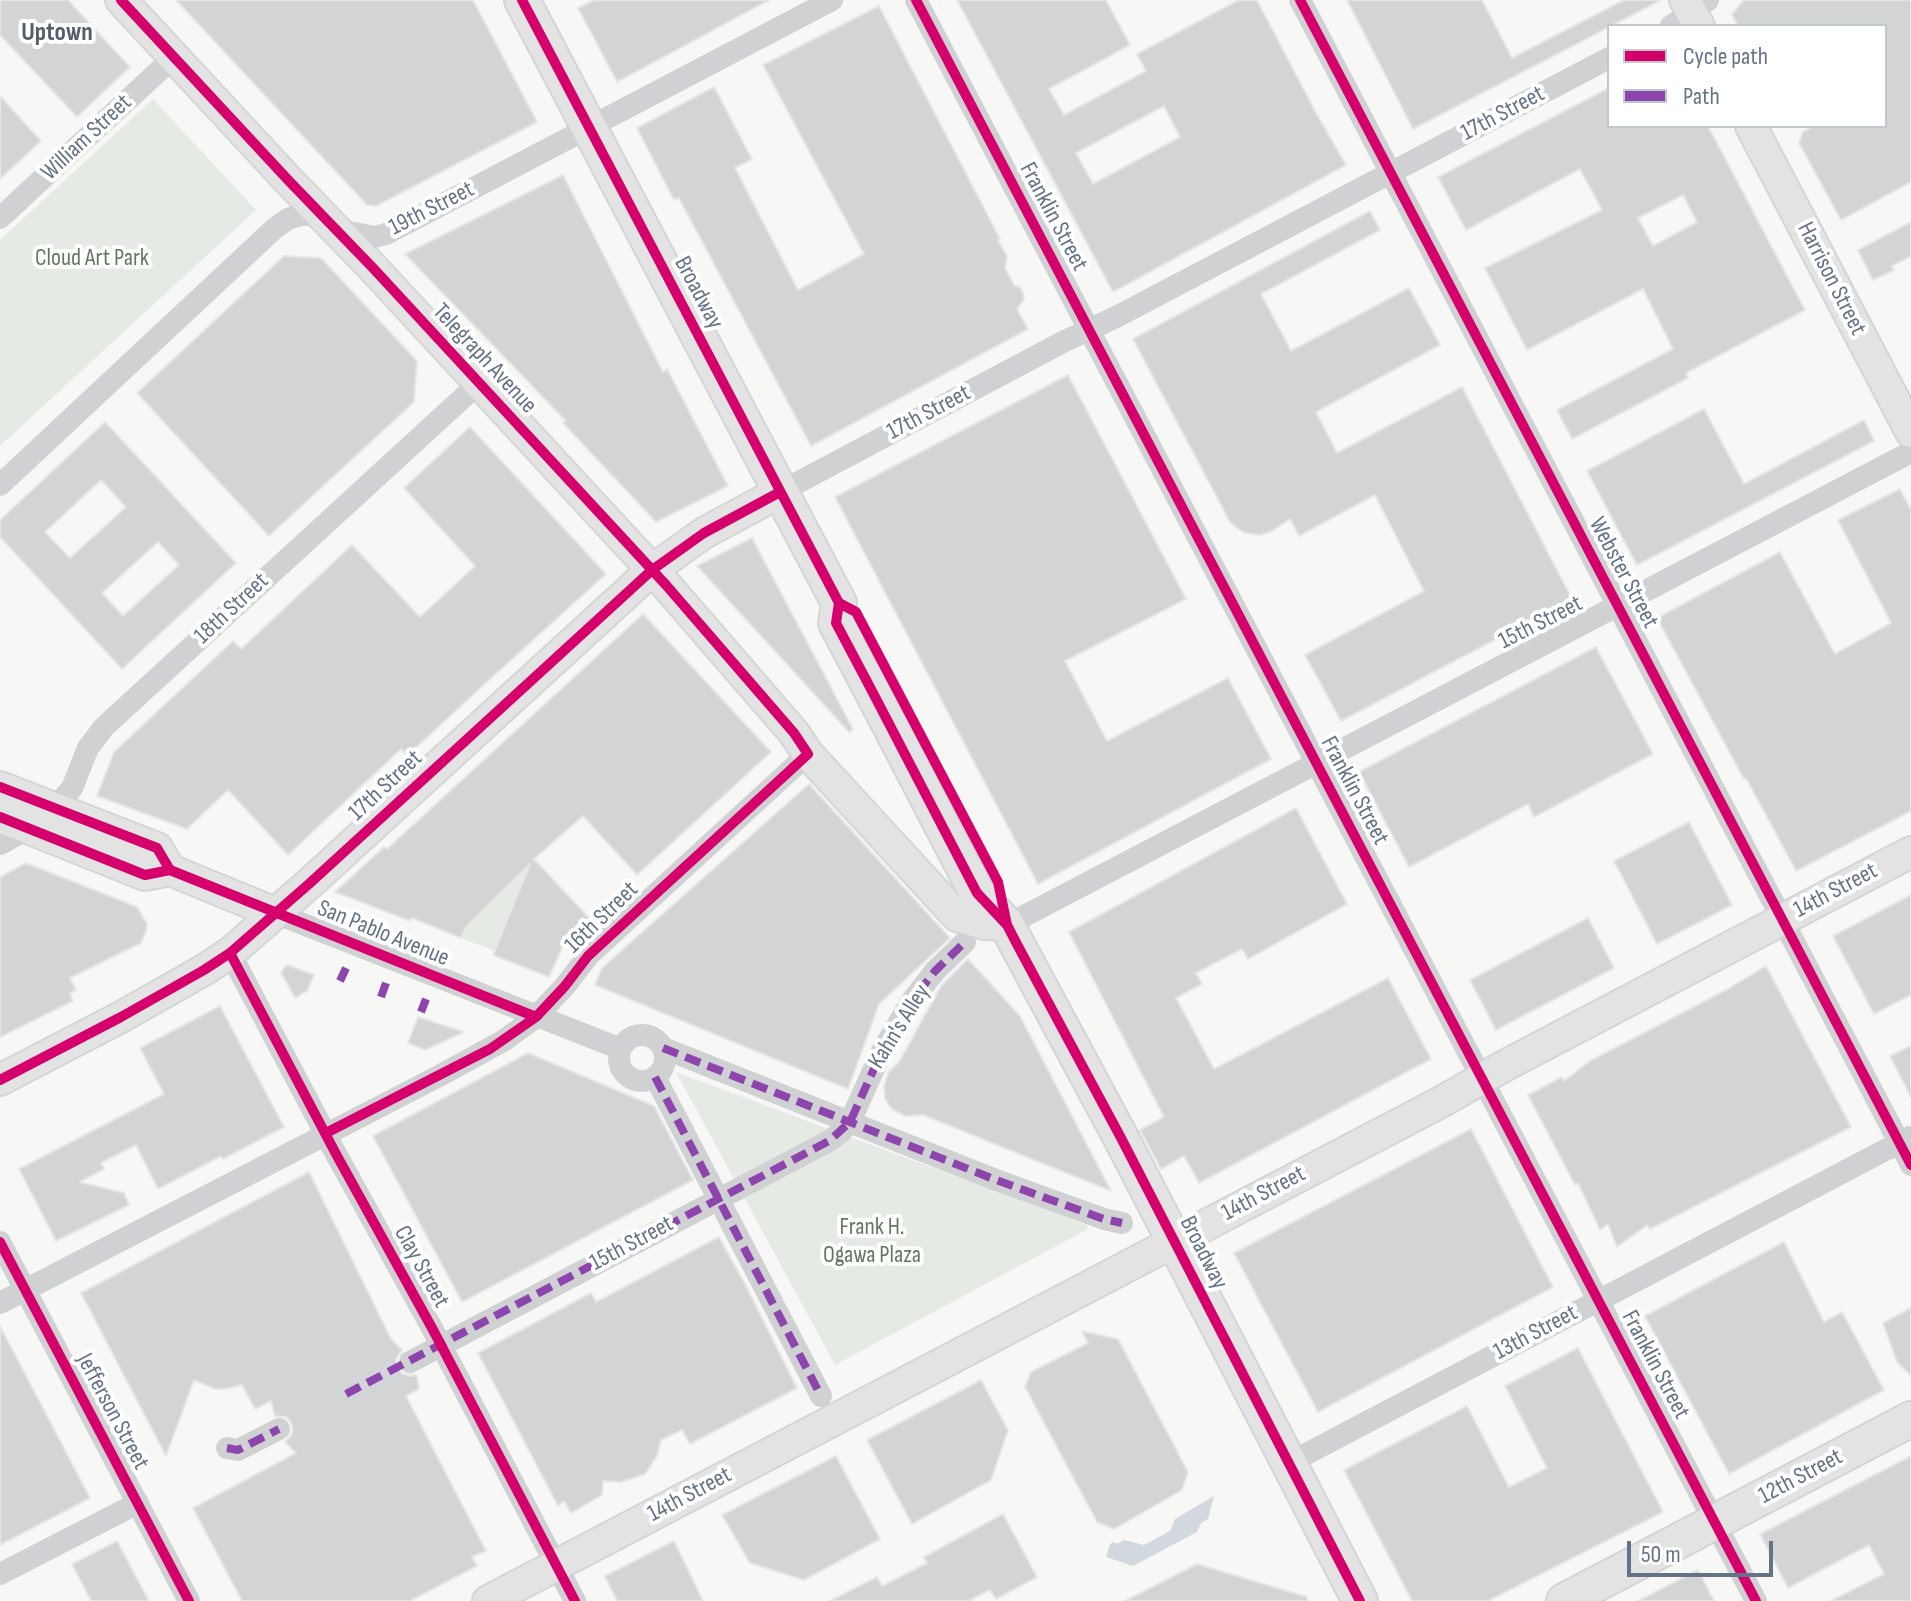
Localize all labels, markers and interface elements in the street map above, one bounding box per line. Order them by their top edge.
district label: Uptown [21,17,93,49]
legend [1607,24,1887,128]
text: Cycle path [1683,42,1768,71]
street label: 17th Street [1456,80,1550,148]
text: Path [1683,82,1720,111]
street label: William Street [36,89,138,187]
street label: Franklin Street [1012,158,1094,276]
street label: 19th Street [385,175,479,243]
street label: Harrison Street [1790,218,1872,340]
park label: Cloud Art Park [35,245,149,273]
street label: Broadway [667,252,729,334]
street label: Telegraph Avenue [426,298,542,420]
street label: 17th Street [882,379,976,447]
street label: Webster Street [1582,513,1664,633]
street label: 18th Street [189,567,275,651]
street label: 15th Street [1494,590,1588,656]
street label: Franklin Street [1313,732,1395,850]
street label: 17th Street [343,745,429,827]
street label: 14th Street [1789,857,1883,925]
street label: 16th Street [559,876,645,960]
street label: San Pablo Avenue [313,895,453,973]
street label: Kahn's Alley [863,979,937,1075]
street label: 14th Street [1217,1160,1311,1228]
street label: 15th Street [585,1210,679,1278]
street label: Broadway [1172,1212,1234,1294]
park label: Frank H. Ogawa Plaza [823,1214,921,1270]
street label: Clay Street [387,1221,455,1313]
street label: 13th Street [1489,1299,1583,1367]
street label: Franklin Street [1614,1306,1696,1424]
street label: Jefferson Street [69,1349,155,1475]
street label: 12th Street [1754,1443,1848,1511]
street label: 14th Street [643,1461,737,1529]
scale bar [1631,1525,1777,1575]
text: 50 m [1641,1540,1681,1569]

